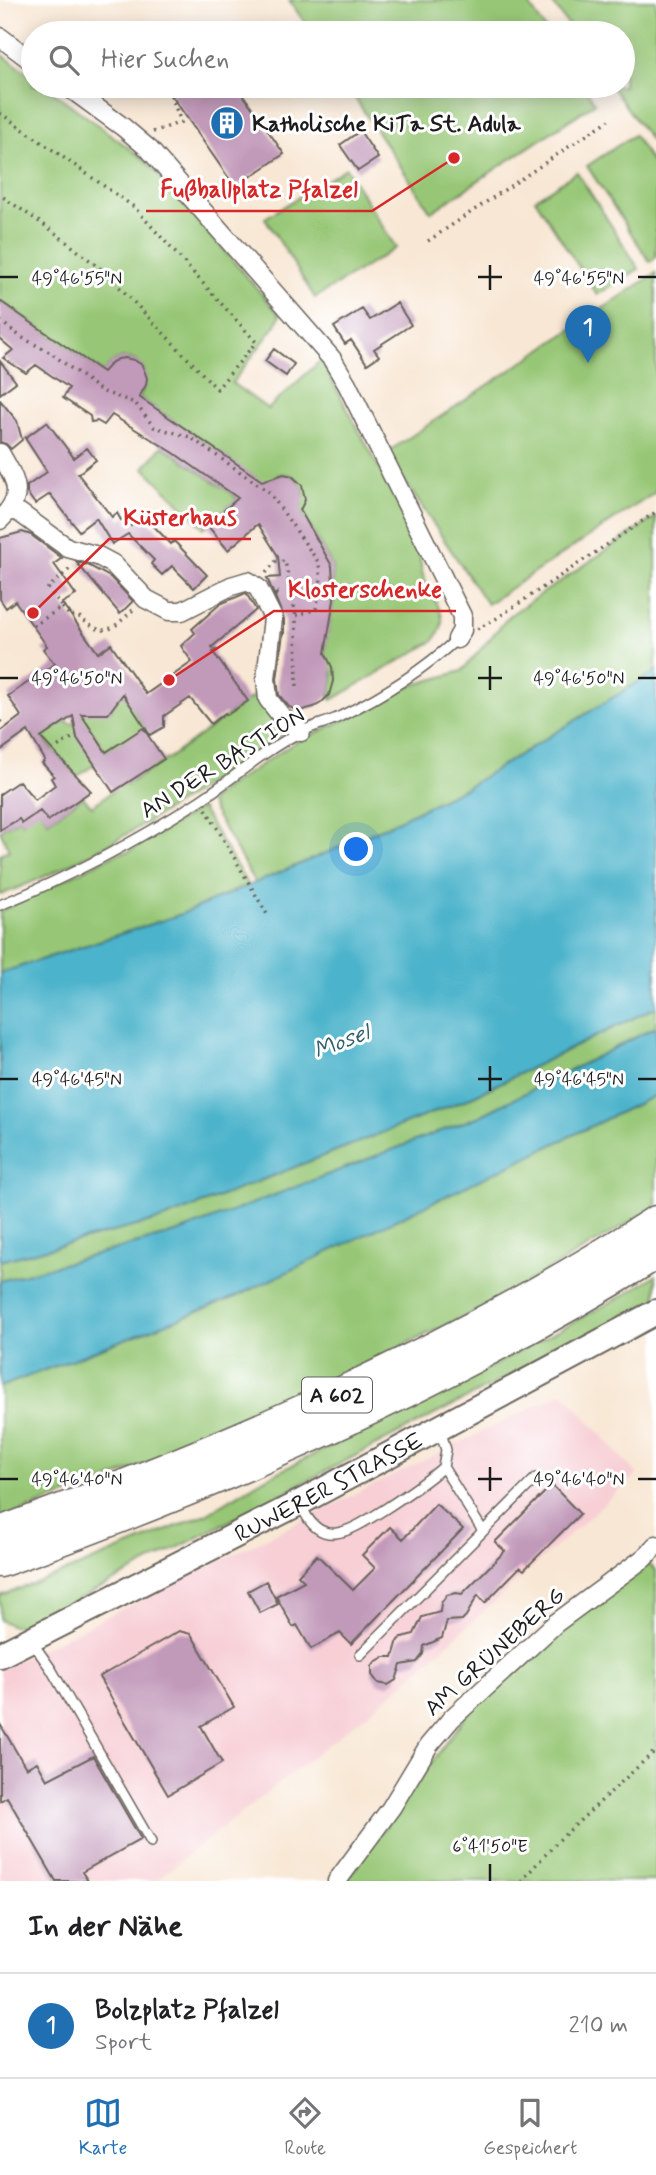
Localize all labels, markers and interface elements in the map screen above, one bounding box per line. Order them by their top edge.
search box [21,21,635,98]
icon: search [45,41,83,79]
text: Hier suchen [101,43,229,77]
building icon: Katholische KiTa St. Adula [208,104,246,142]
place label: Katholische KiTa St. Adula [252,110,522,140]
callout: Fußballplatz Pfalzel [146,166,372,211]
text: Fußballplatz Pfalzel [160,175,358,206]
text: 49°46'55"N [32,267,122,291]
text: 49°46'55"N [534,267,624,291]
pin: 1 [565,305,611,363]
callout: Küsterhaus [109,494,251,539]
text: Küsterhaus [123,503,237,534]
callout: Klosterschenke [274,566,456,611]
text: Klosterschenke [288,575,442,606]
text: 49°46'50"N [31,667,123,691]
text: 49°46'50"N [533,667,625,691]
street label: AN DER BASTION [135,701,311,826]
your location [339,832,373,866]
water label: Mosel [309,1016,377,1067]
text: 49°46'45"N [32,1068,122,1092]
text: 49°46'45"N [534,1068,624,1092]
road number: A 602 [302,1378,372,1412]
street label: RUWERER STRASSE [230,1426,429,1550]
text: 49°46'40"N [32,1468,122,1492]
text: 49°46'40"N [534,1468,624,1492]
street label: AM GRÜNEBERG [419,1581,572,1724]
text: 6°41'50"E [452,1835,528,1859]
text: In der Nähe [28,1907,183,1946]
text: Bolzplatz Pfalzel [95,1994,279,2028]
text: 1 [46,2011,56,2041]
text: 210 m [568,2011,628,2041]
text: Sport [95,2028,152,2058]
tab: Karte [79,2094,127,2161]
tab: Route [285,2094,326,2161]
tab: Gespeichert [483,2094,577,2161]

